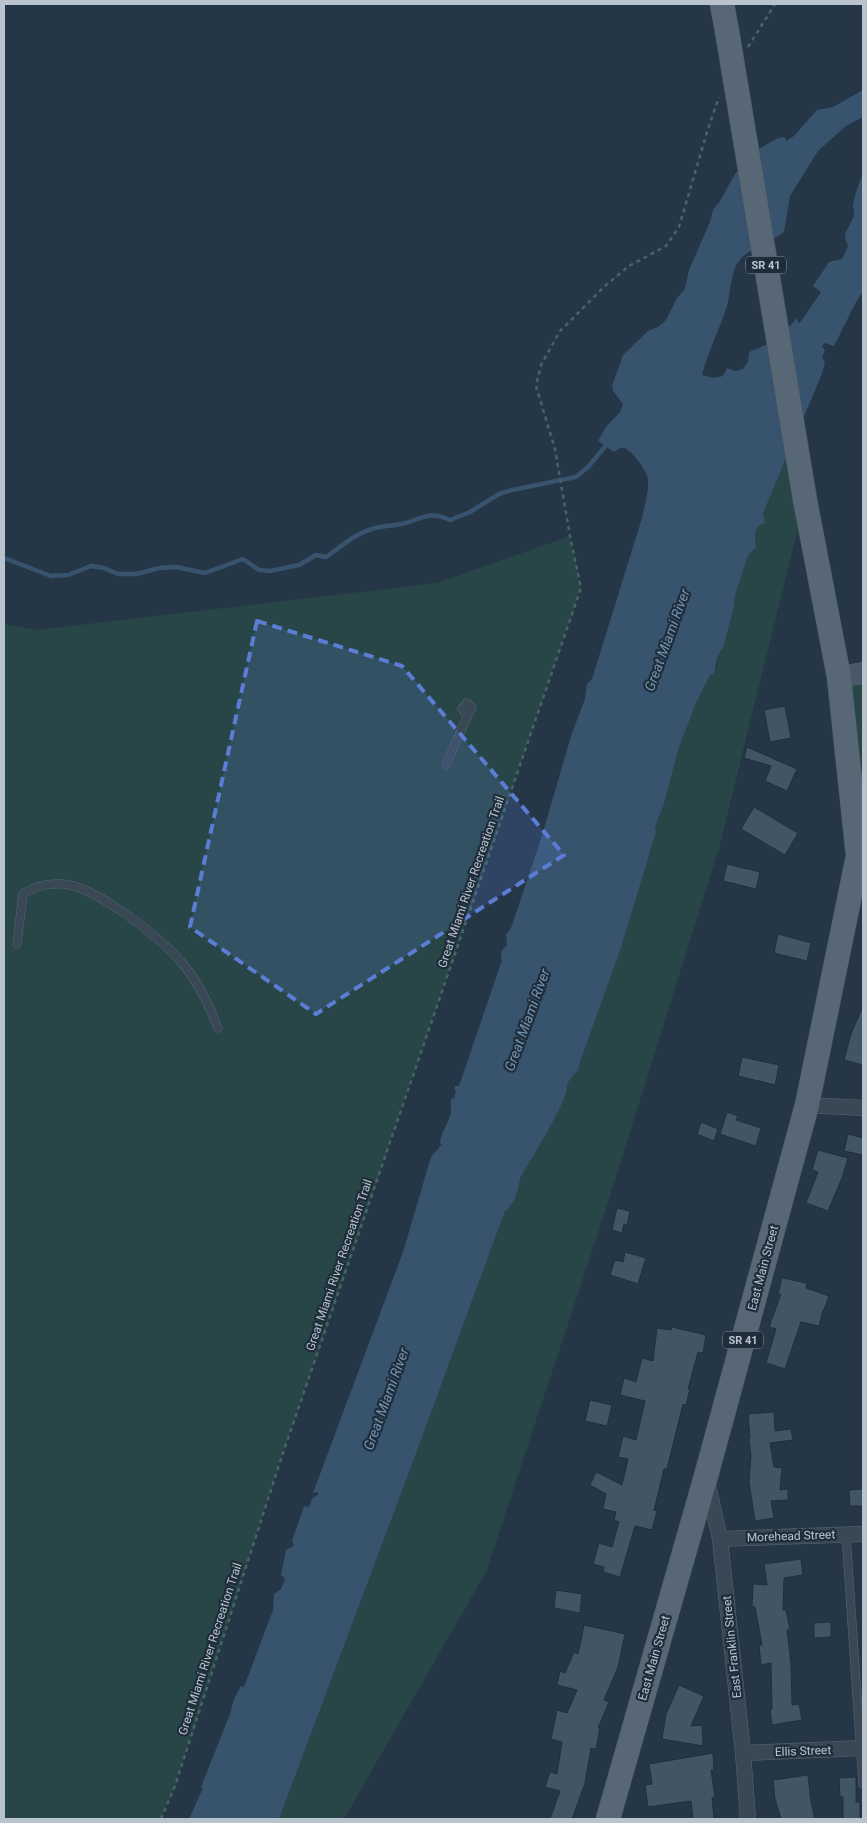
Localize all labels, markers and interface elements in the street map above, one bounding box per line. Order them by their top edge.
road number: SR 41 [746,256,786,274]
water label: Great Miami River [641,586,693,693]
street label: Great Miami River Recreation Trail [435,794,507,970]
water label: Great Miami River [501,966,553,1073]
street label: Great Miami River Recreation Trail [303,1177,375,1353]
street label: East Main Street [745,1224,781,1312]
road number: SR 41 [723,1332,763,1348]
water label: Great Miami River [360,1345,412,1452]
street label: Morehead Street [747,1527,836,1545]
street label: Great Miami River Recreation Trail [175,1561,245,1737]
street label: East Franklin Street [720,1595,744,1699]
street label: East Main Street [635,1614,673,1702]
street label: Ellis Street [775,1743,832,1759]

